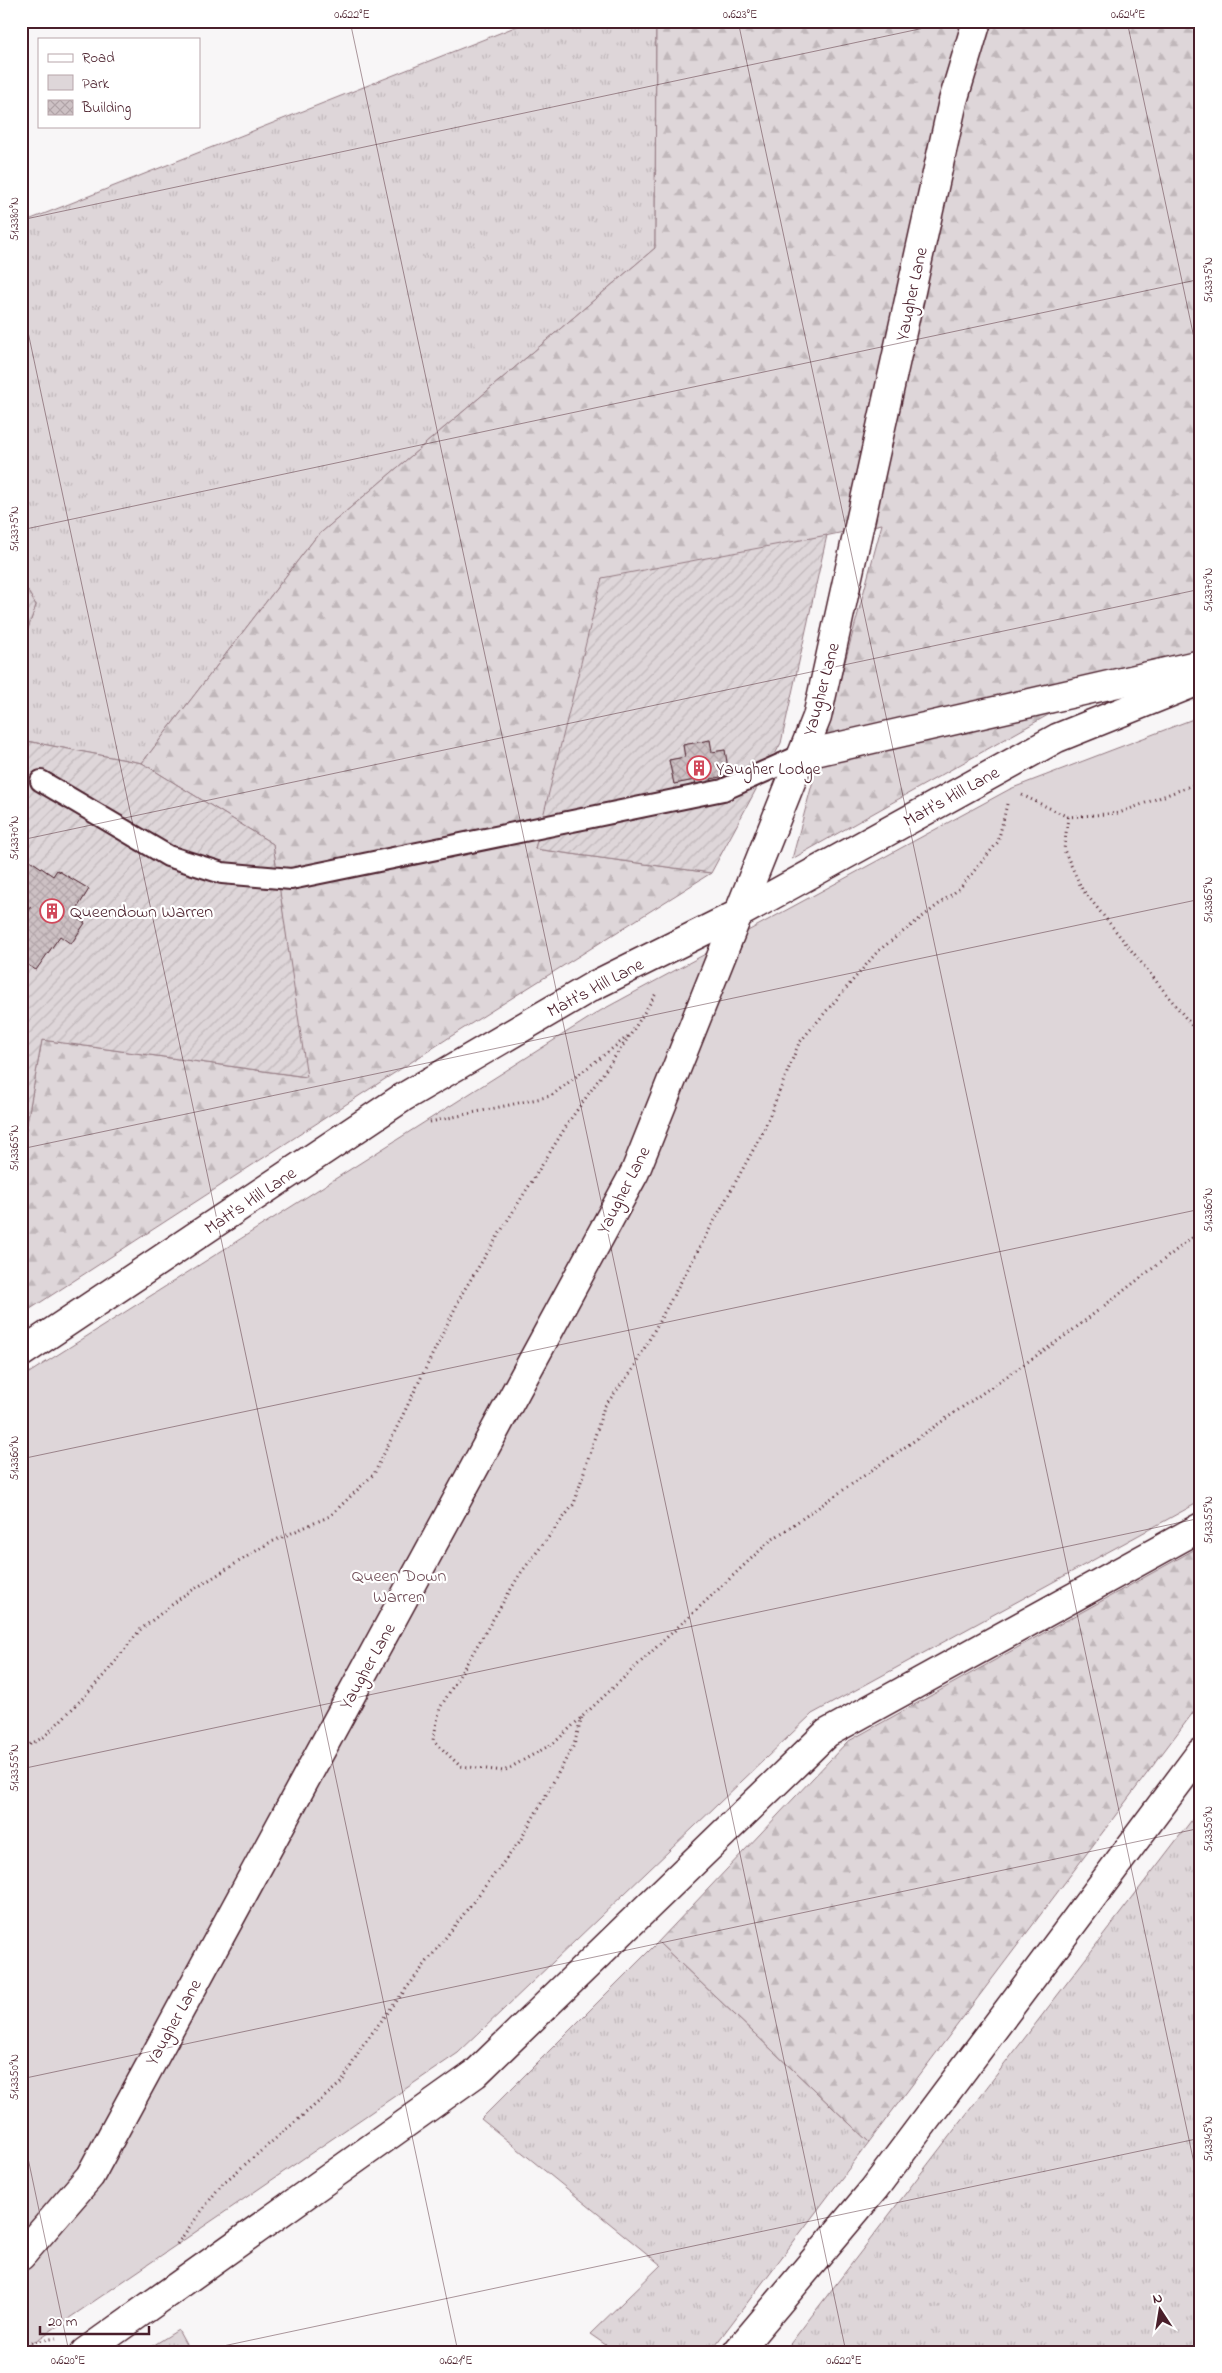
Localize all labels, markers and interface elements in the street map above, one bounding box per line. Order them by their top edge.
text: 0.622°E [334,6,370,24]
text: 0.623°E [723,6,757,24]
text: 0.624°E [1111,6,1145,24]
legend [38,38,200,128]
text: Road [82,47,115,69]
text: Park [82,73,110,95]
text: Building [81,97,131,120]
text: 51.3380°N [6,197,24,241]
street label: Yaugher Lane [890,244,937,344]
text: 51.3375°N [1200,257,1218,303]
text: 51.3375°N [6,506,24,552]
text: 51.3370°N [1200,568,1218,612]
street label: Yaugher Lane [798,639,849,739]
building icon: Yaugher Lodge [686,755,712,781]
place label: Yaugher Lodge [716,757,822,784]
street label: Matt's Hill Lane [899,760,1005,835]
text: 51.3370°N [6,816,24,860]
text: 51.3365°N [1200,877,1218,923]
building icon: Queendown Warren [39,898,65,924]
place label: Queendown Warren [70,900,213,926]
street label: Matt's Hill Lane [543,952,650,1025]
text: 51.3365°N [6,1125,24,1171]
street label: Yaugher Lane [591,1142,659,1240]
street label: Matt's Hill Lane [200,1161,303,1242]
text: 51.3360°N [1200,1188,1218,1232]
text: 51.3360°N [6,1436,24,1480]
text: 51.3355°N [1200,1496,1218,1544]
park label: Queen Down Warren [352,1564,446,1611]
street label: Yaugher Lane [334,1618,405,1716]
text: 51.3355°N [6,1744,24,1792]
text: 51.3350°N [1200,1806,1218,1852]
street label: Yaugher Lane [140,1974,211,2072]
text: 51.3350°N [6,2054,24,2100]
text: 51.3345°N [1200,2116,1218,2162]
north arrow [1134,2286,1184,2336]
text: N [1151,2287,1164,2310]
scale bar [40,2303,149,2335]
text: 20 m [48,2311,78,2333]
text: 0.620°E [51,2352,85,2370]
text: 0.621°E [439,2352,473,2370]
text: 0.622°E [826,2352,862,2370]

